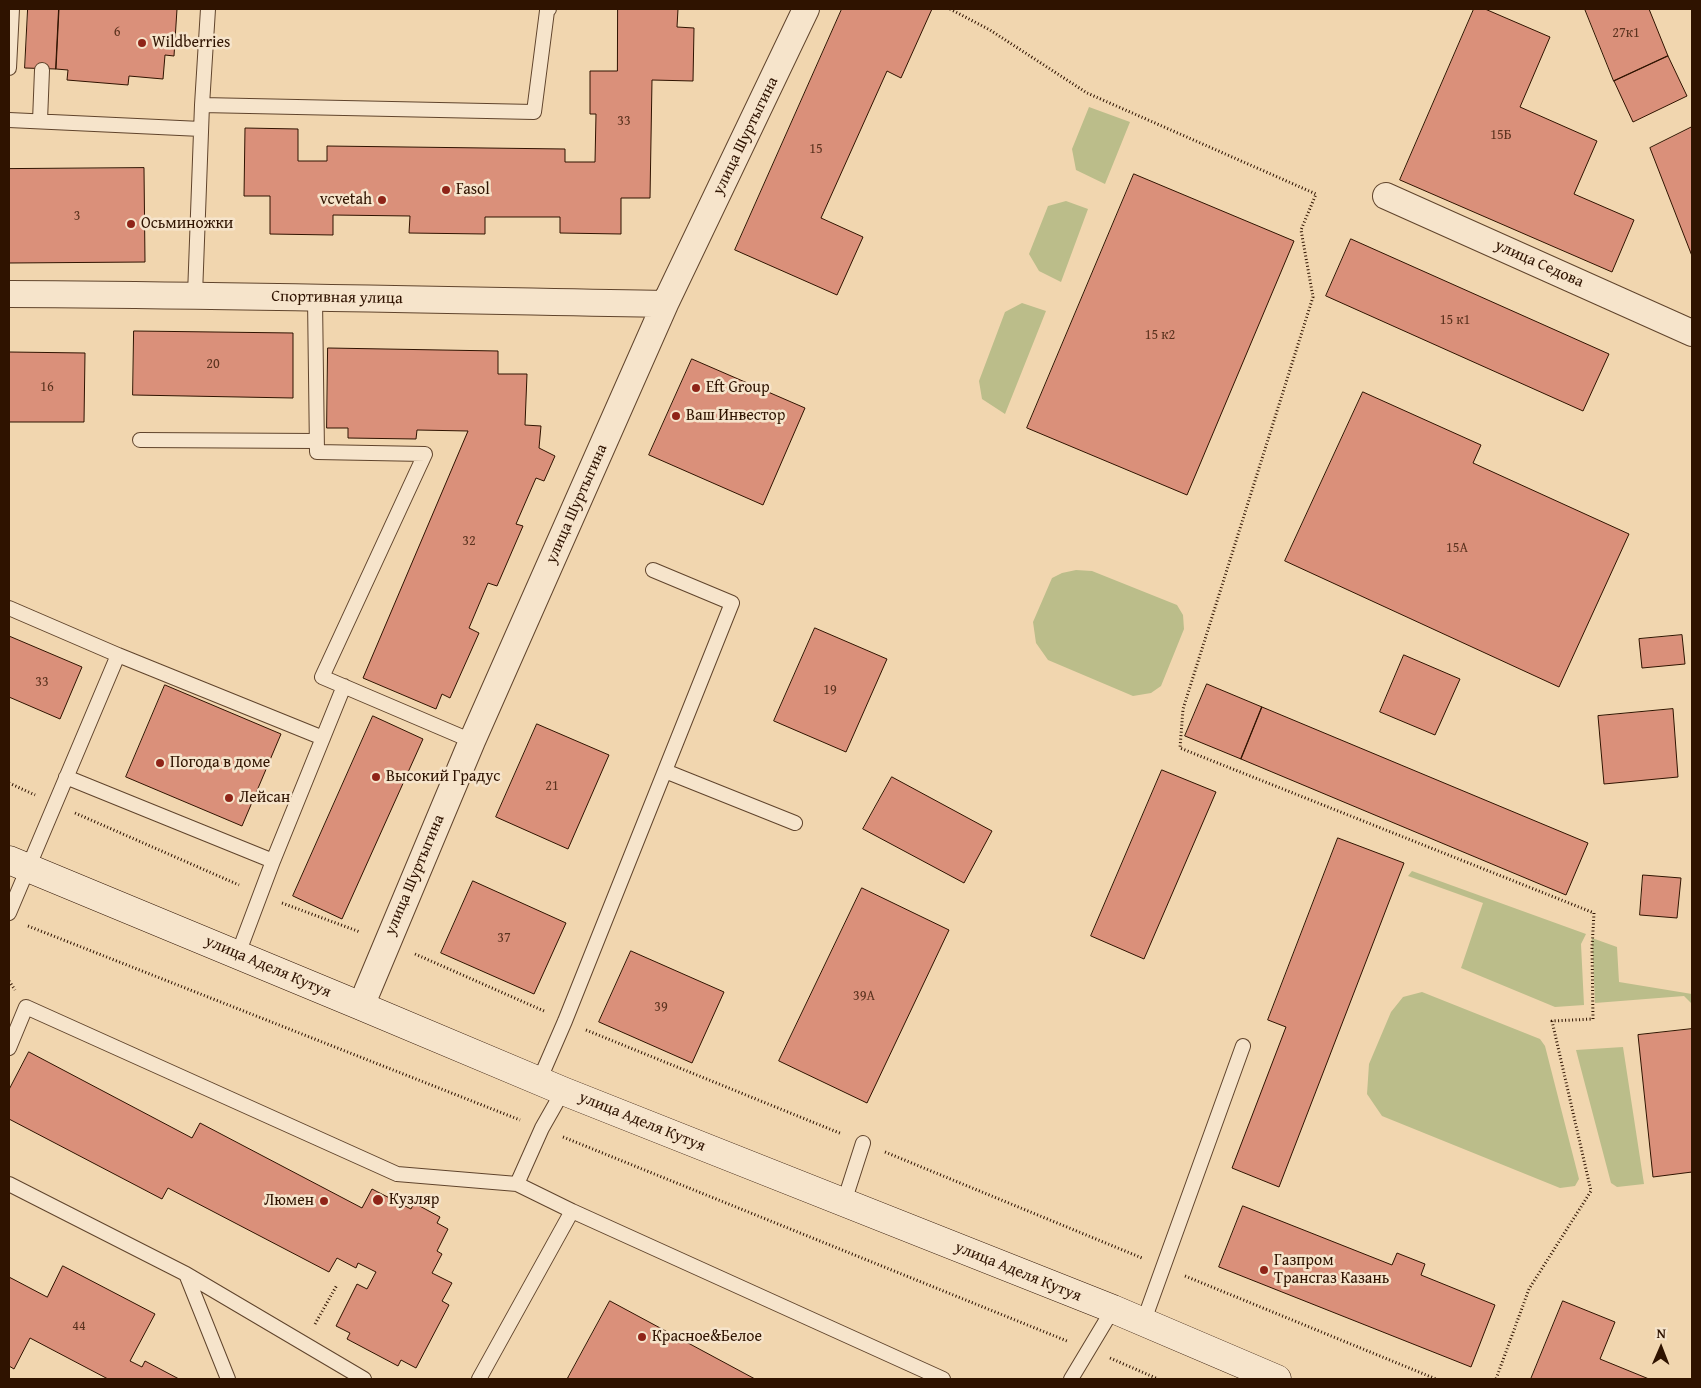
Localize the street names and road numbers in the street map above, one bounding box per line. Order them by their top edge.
street label: улица Шуртыгина [709,74,783,198]
street label: улица Седова [1492,236,1586,292]
street label: Спортивная улица [271,287,403,309]
street label: улица Шуртыгина [542,441,612,567]
street label: улица Шуртыгина [381,812,449,938]
street label: улица Аделя Кутуя [202,932,334,1002]
street label: улица Аделя Кутуя [576,1088,708,1156]
street label: улица Аделя Кутуя [952,1238,1084,1306]

